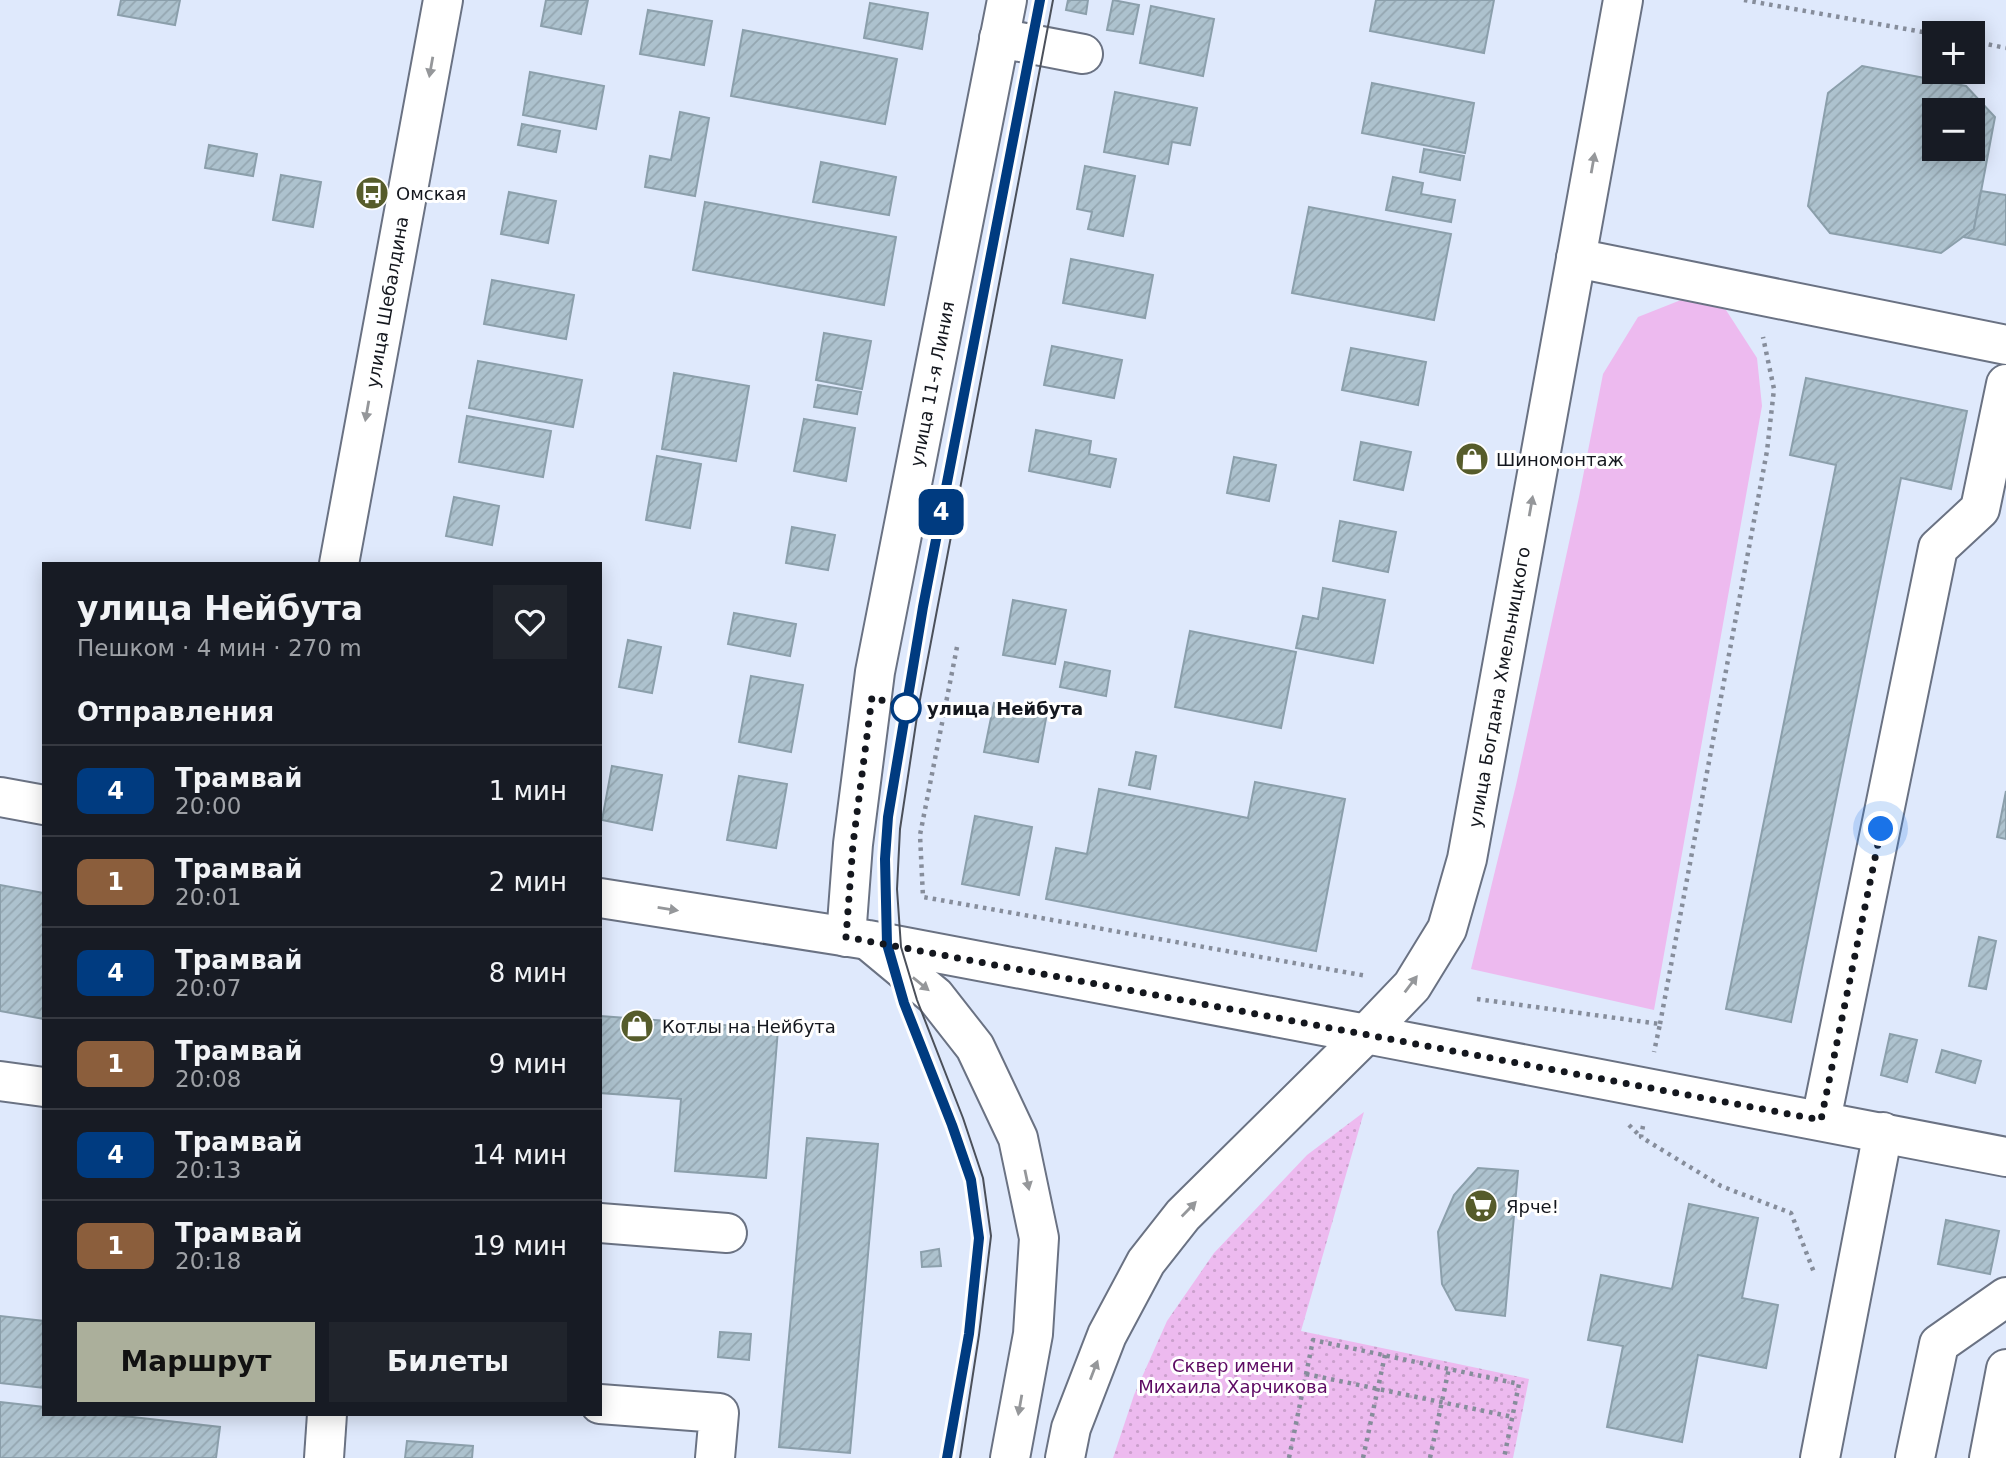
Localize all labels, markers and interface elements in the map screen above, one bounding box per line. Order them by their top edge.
map controls [1922,21,1985,161]
button: + [1922,21,1985,84]
one-way arrow [425,56,436,78]
button: − [1922,98,1985,161]
one-way arrow [1588,152,1599,174]
bus stop icon: Омская [353,174,391,212]
place label: Омская [396,183,466,204]
street label: улица Шебалдина [362,215,412,389]
street label: улица 11-я Линия [906,299,958,469]
one-way arrow [362,400,373,422]
shop icon: Шиномонтаж [1453,440,1491,478]
place label: Шиномонтаж [1496,449,1624,470]
line badge: 4 [918,489,964,535]
one-way arrow [1526,495,1537,517]
text: 4 [933,498,949,526]
street label: улица Богдана Хмельницкого [1464,545,1534,829]
button: heart [493,585,567,659]
text: улица Нейбута [77,589,363,628]
text: Пешком · 4 мин · 270 m [77,635,362,661]
marker: улица Нейбута [891,693,921,723]
text: Отправления [77,697,274,727]
place label: улица Нейбута [927,698,1083,719]
text: Трамвай [175,763,302,793]
text: 1 мин [489,776,567,806]
text: 4 [107,777,124,805]
text: 20:00 [175,793,241,819]
your location [1863,811,1898,846]
text: Трамвай [175,854,302,884]
text: 2 мин [489,867,567,897]
text: 1 [107,868,124,896]
text: 20:01 [175,884,241,910]
one-way arrow [657,904,679,915]
text: Трамвай [175,945,302,975]
text: 8 мин [489,958,567,988]
text: 4 [107,959,124,987]
text: 20:07 [175,975,241,1001]
one-way arrow [1404,975,1418,993]
one-way arrow [911,976,929,991]
shop icon: Котлы на Нейбута [618,1007,656,1045]
place label: Котлы на Нейбута [662,1016,836,1037]
text: Трамвай [175,1036,302,1066]
text: 9 мин [489,1049,567,1079]
text: 1 [107,1050,124,1078]
text: 20:08 [175,1066,241,1092]
text: Трамвай [175,1127,302,1157]
text: 14 мин [472,1140,567,1170]
text: 4 [107,1141,124,1169]
text: 20:13 [175,1157,241,1183]
one-way arrow [1022,1169,1033,1191]
supermarket icon: Ярче! [1462,1187,1500,1225]
place label: Ярче! [1506,1196,1559,1217]
one-way arrow [1180,1201,1196,1218]
text: Трамвай [175,1218,302,1248]
text: 19 мин [472,1231,567,1261]
text: 1 [107,1232,124,1260]
text: 20:18 [175,1248,241,1274]
button: Маршрут [77,1322,315,1402]
button: Билеты [329,1322,567,1402]
park label: Сквер имени Михаила Харчикова [1138,1355,1328,1397]
one-way arrow [1088,1360,1099,1381]
one-way arrow [1014,1394,1025,1416]

